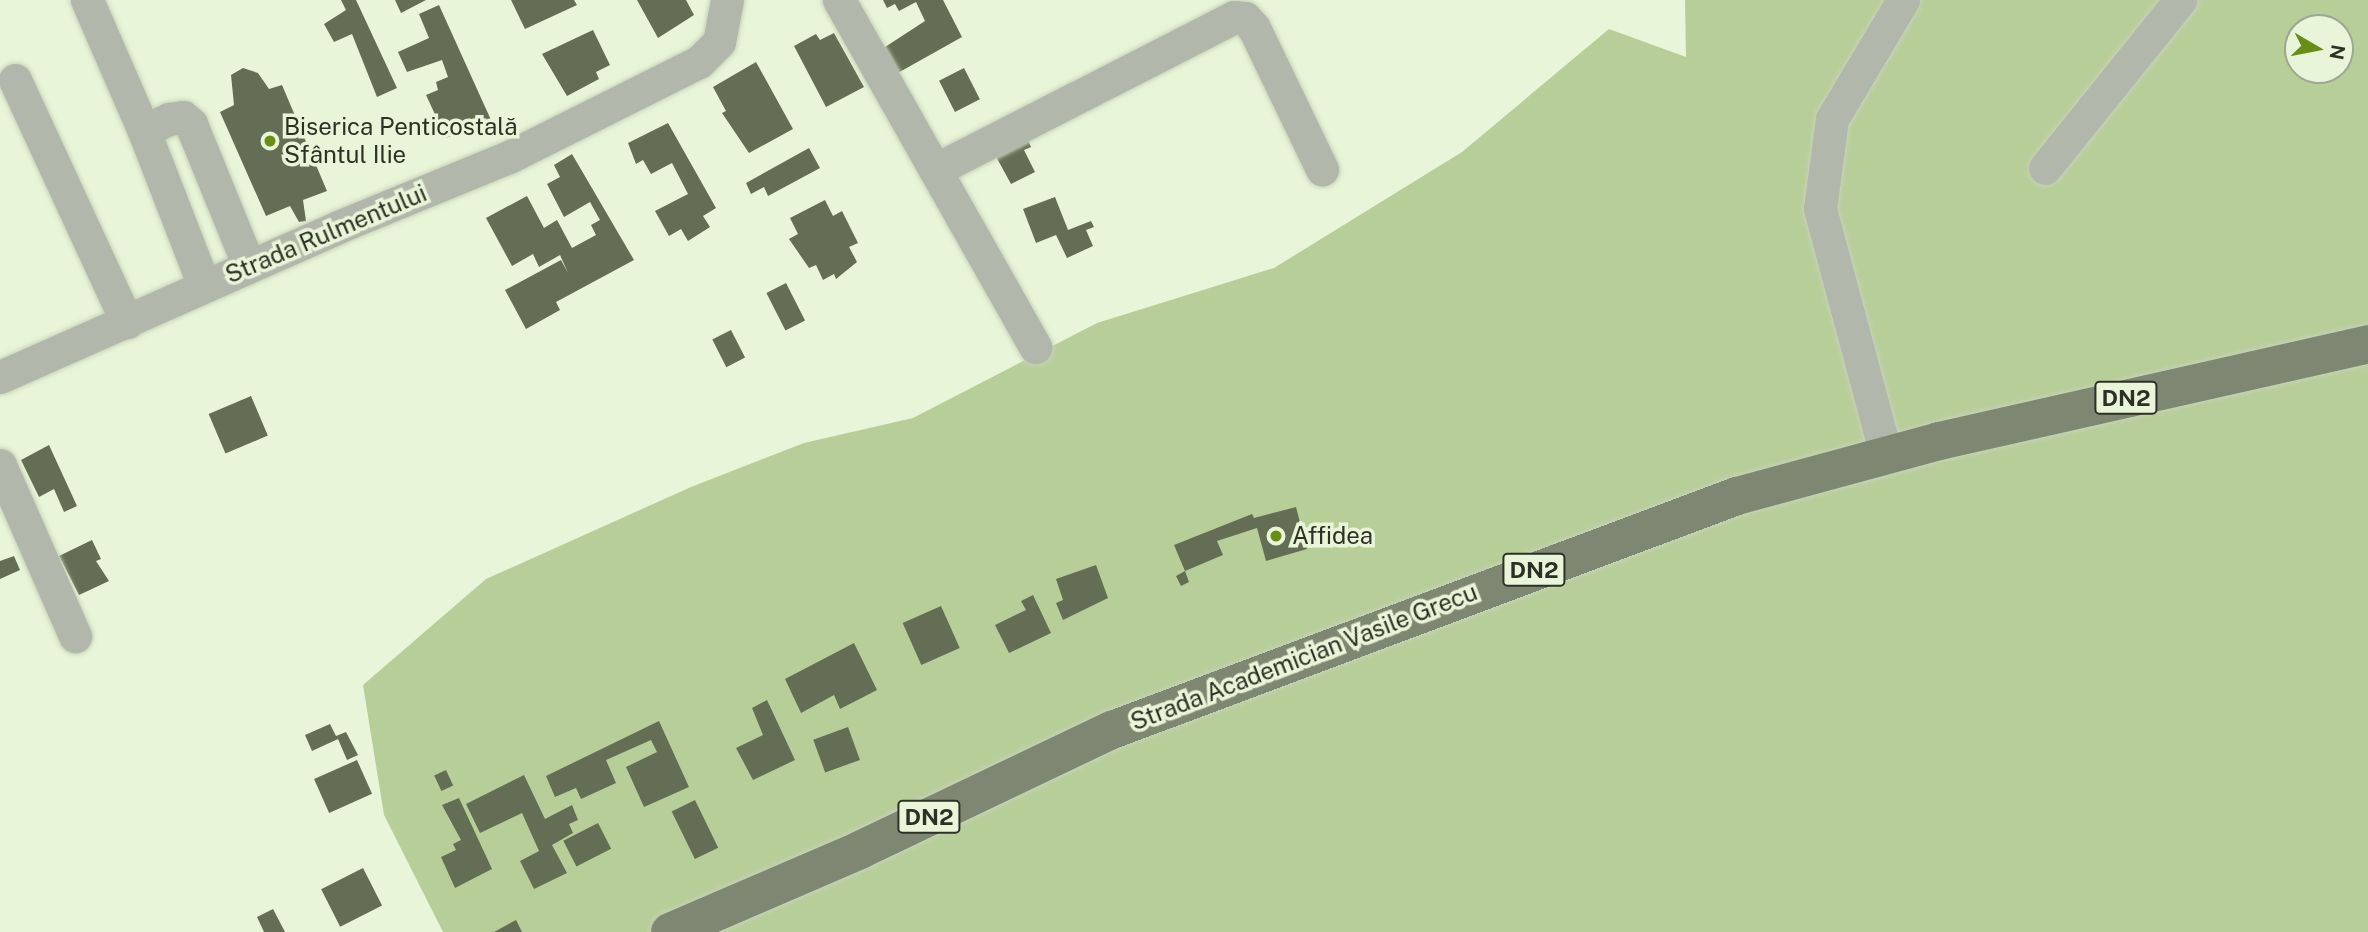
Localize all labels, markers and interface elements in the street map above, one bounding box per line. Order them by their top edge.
north arrow [2284,14,2354,84]
text: N [2326,43,2350,62]
place label: Biserica Penticostală Sfântul Ilie [284,113,518,169]
marker: Biserica Penticostală Sfântul Ilie [262,133,278,149]
street label: Strada Rulmentului [221,179,431,289]
road number: DN2 [2093,378,2159,418]
place label: Affidea [1292,522,1373,550]
marker: Affidea [1266,526,1286,546]
road number: DN2 [1501,550,1567,590]
street label: Strada Academician Vasile Grecu [1126,577,1482,737]
road number: DN2 [896,797,962,836]

